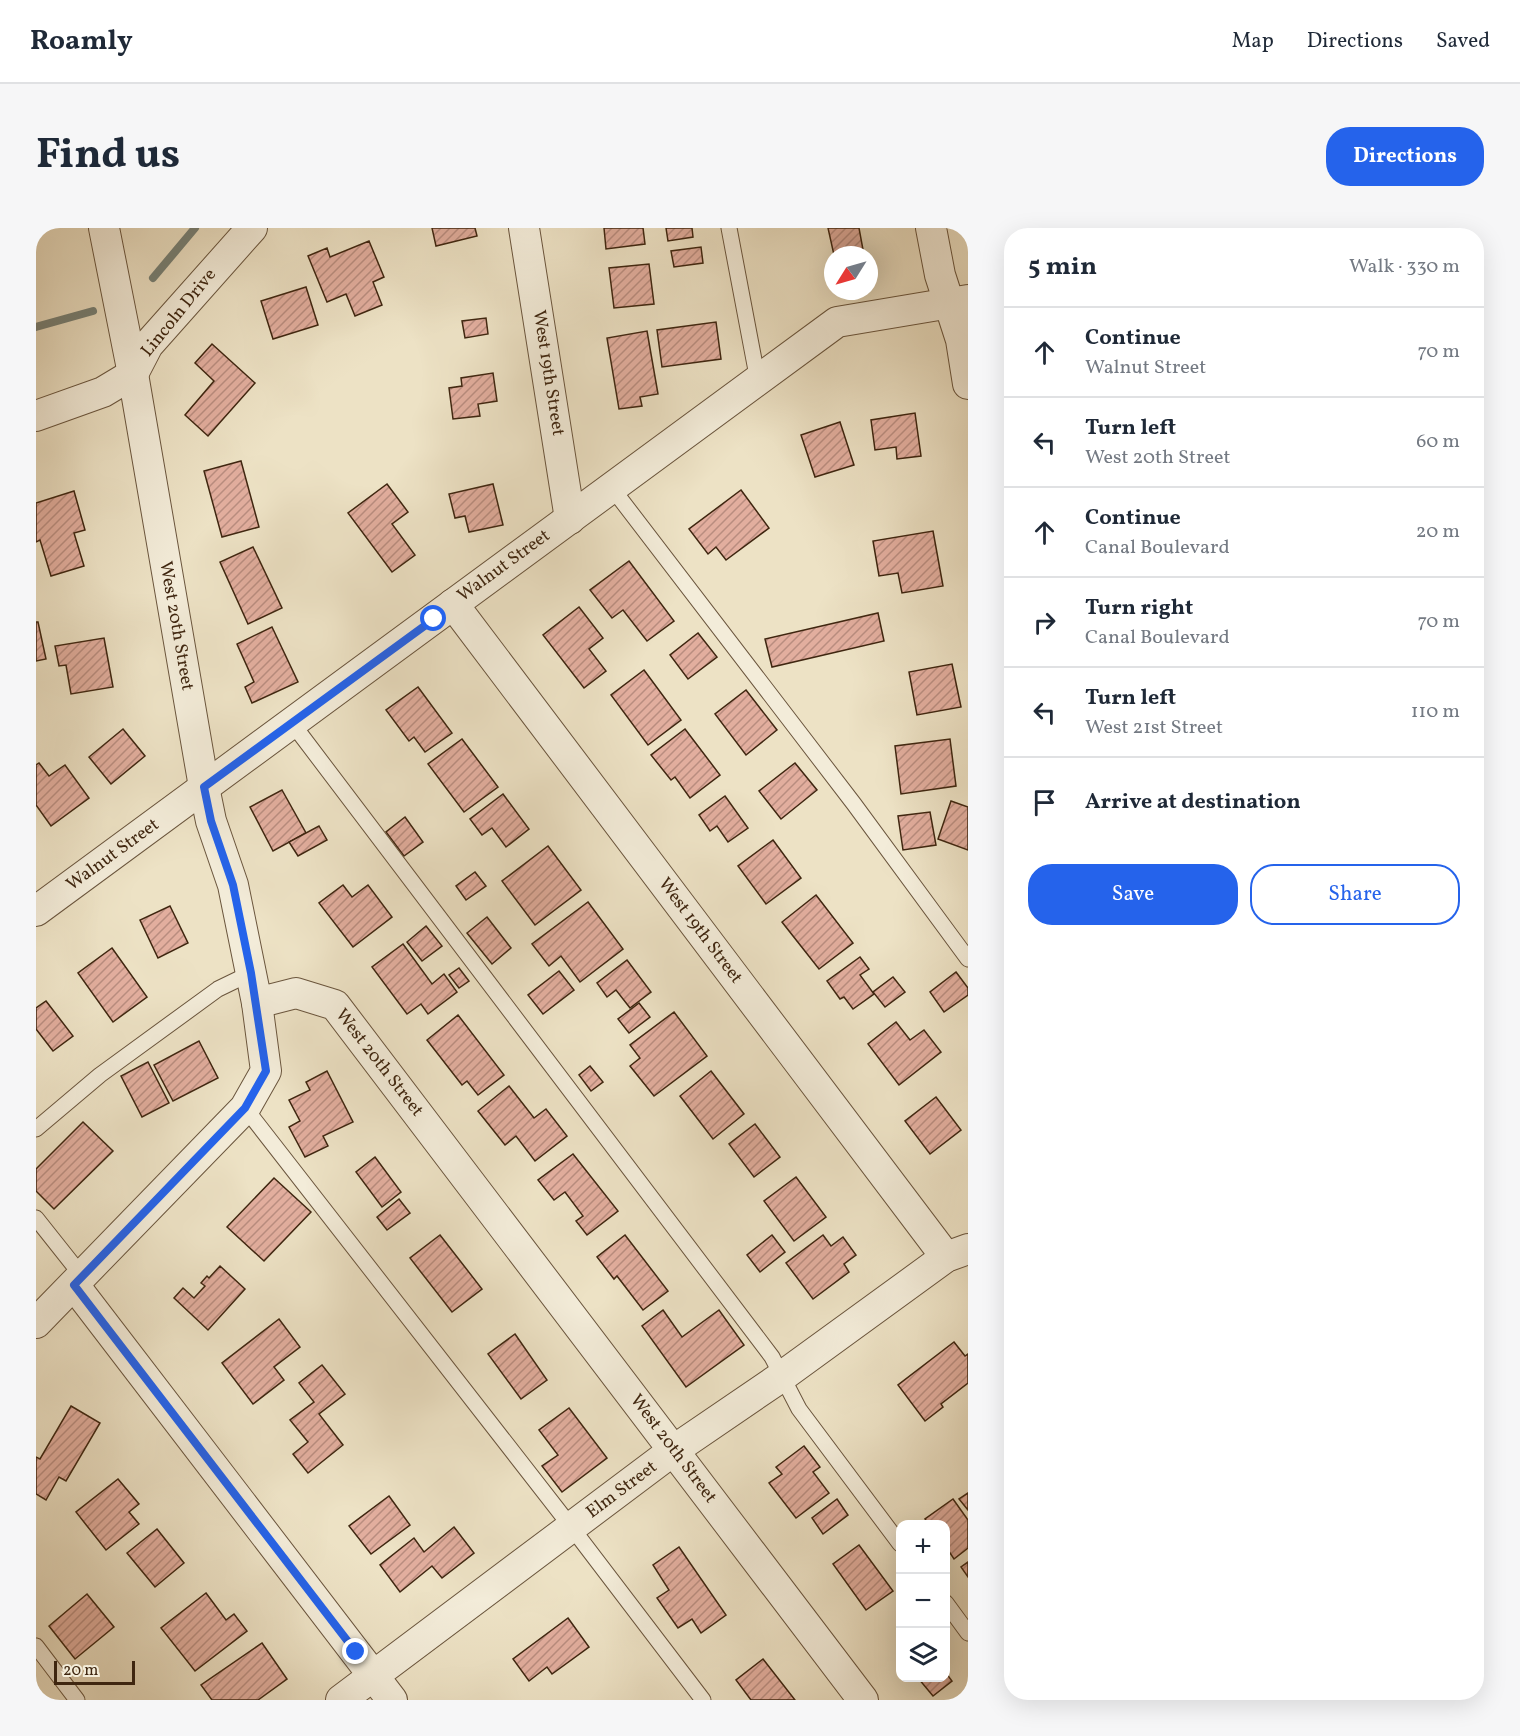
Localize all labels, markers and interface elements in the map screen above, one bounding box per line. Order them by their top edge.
text: Roamly [30,22,133,61]
text: Map [1232,27,1274,56]
text: Directions [1307,27,1403,56]
text: Saved [1436,27,1490,56]
text: Find us [36,127,180,186]
button: Directions [1326,127,1484,186]
north arrow [824,246,878,300]
text: 5 min [1028,249,1097,285]
text: Walk · 330 m [1349,253,1460,281]
street label: Lincoln Drive [135,263,223,363]
street label: West 19th Street [526,308,570,438]
text: Continue [1085,323,1181,354]
icon: ahead [1028,336,1061,369]
text: 70 m [1417,338,1460,366]
text: Walnut Street [1085,354,1206,382]
text: Turn left [1085,413,1176,444]
icon: left [1028,426,1061,459]
text: 60 m [1416,428,1460,456]
text: West 20th Street [1085,444,1230,472]
text: Continue [1085,503,1181,534]
icon: ahead [1028,516,1061,549]
text: 20 m [1416,518,1460,546]
street label: Walnut Street [453,524,555,608]
text: Canal Boulevard [1085,534,1230,562]
street label: West 20th Street [152,559,200,693]
text: Turn right [1085,593,1193,624]
route start [420,605,446,631]
icon: right [1028,606,1061,639]
text: 70 m [1417,608,1460,636]
text: Canal Boulevard [1085,624,1230,652]
text: Turn left [1085,683,1176,714]
icon: left [1028,696,1061,729]
text: 110 m [1411,698,1460,726]
text: West 21st Street [1085,714,1223,742]
icon: arrive [1028,786,1061,819]
text: Arrive at destination [1085,787,1301,818]
street label: Walnut Street [62,813,164,897]
button: Save [1028,864,1238,925]
button: Share [1250,864,1460,925]
street label: West 19th Street [652,873,748,989]
street label: West 20th Street [329,1004,429,1122]
street label: West 20th Street [624,1389,722,1509]
street label: Elm Street [581,1455,663,1525]
map controls [896,1520,950,1682]
button: + [896,1520,950,1574]
button: − [896,1574,950,1628]
button: layers [896,1628,950,1682]
route end [342,1638,368,1664]
scale bar [54,1658,135,1686]
text: 20 m [63,1660,98,1682]

